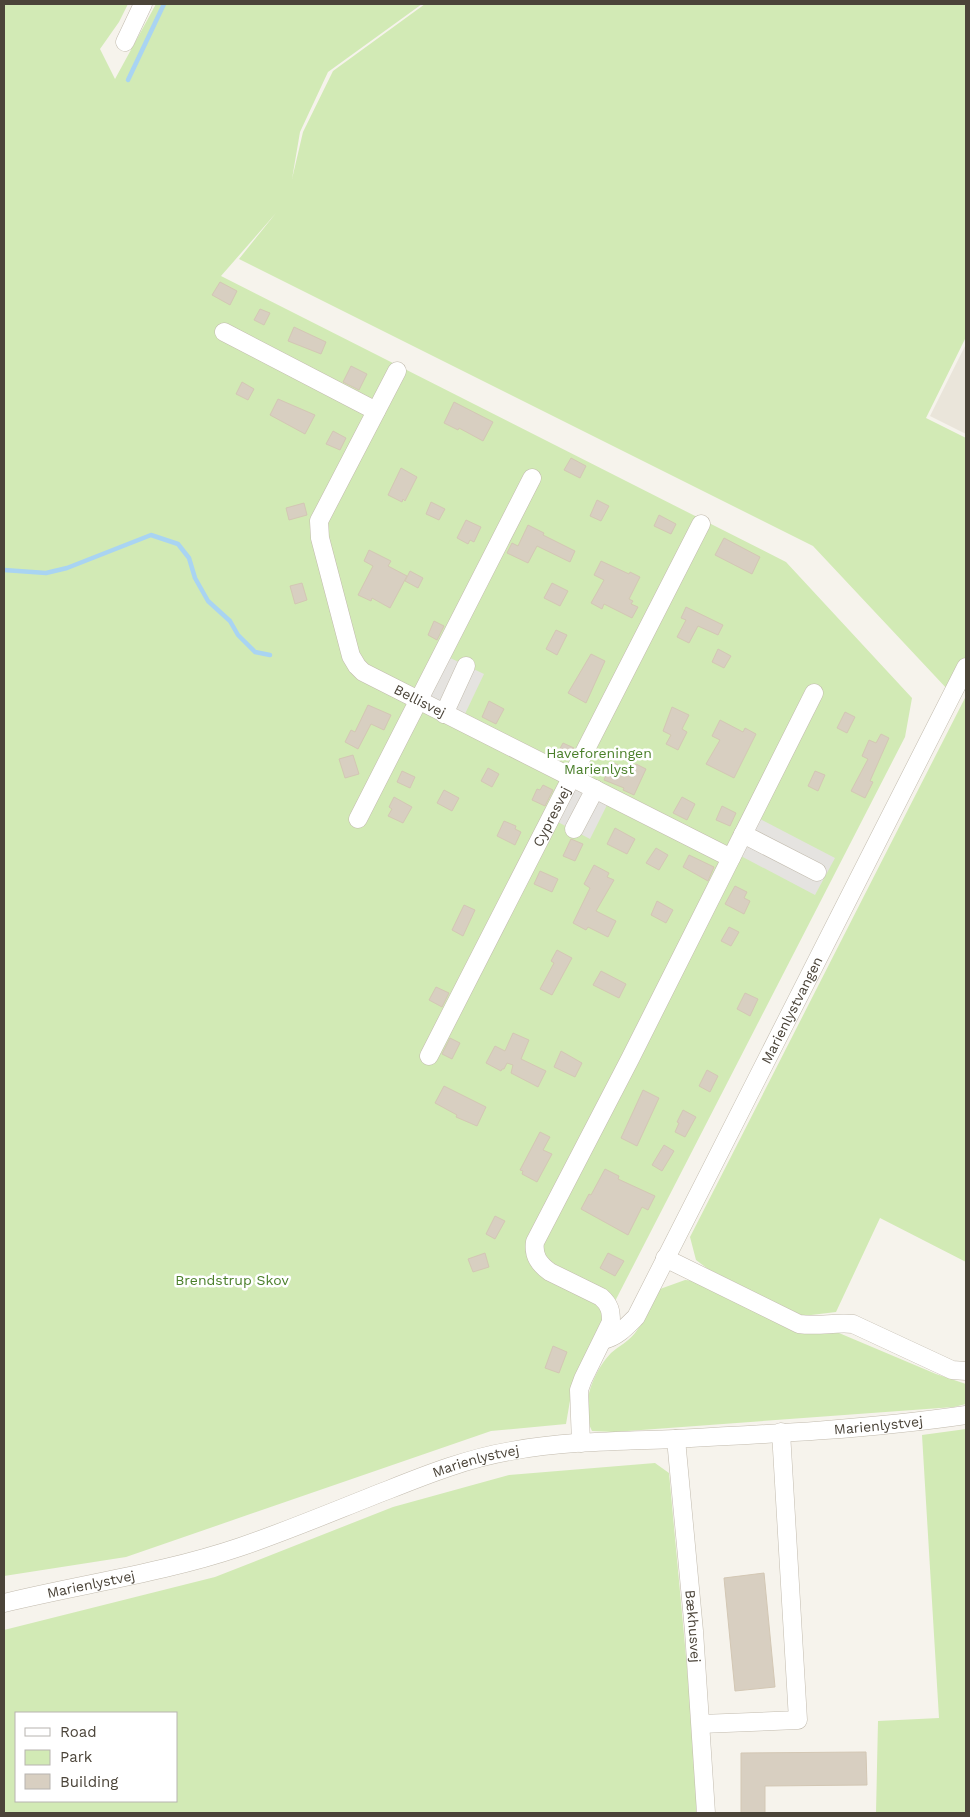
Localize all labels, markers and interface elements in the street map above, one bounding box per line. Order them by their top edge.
street label: Bellisvej [391,681,448,720]
park label: Haveforeningen Marienlyst [546,745,652,777]
street label: Cypresvej [529,784,573,849]
street label: Marienlystvangen [758,954,826,1066]
park label: Brendstrup Skov [175,1272,290,1288]
street label: Marienlystvej [833,1413,924,1437]
street label: Marienlystvej [430,1442,520,1480]
street label: Marienlystvej [46,1567,136,1601]
street label: Bækhusvej [682,1589,704,1663]
legend [15,1712,178,1802]
text: Road [60,1723,97,1741]
text: Park [60,1748,93,1766]
text: Building [60,1773,118,1791]

